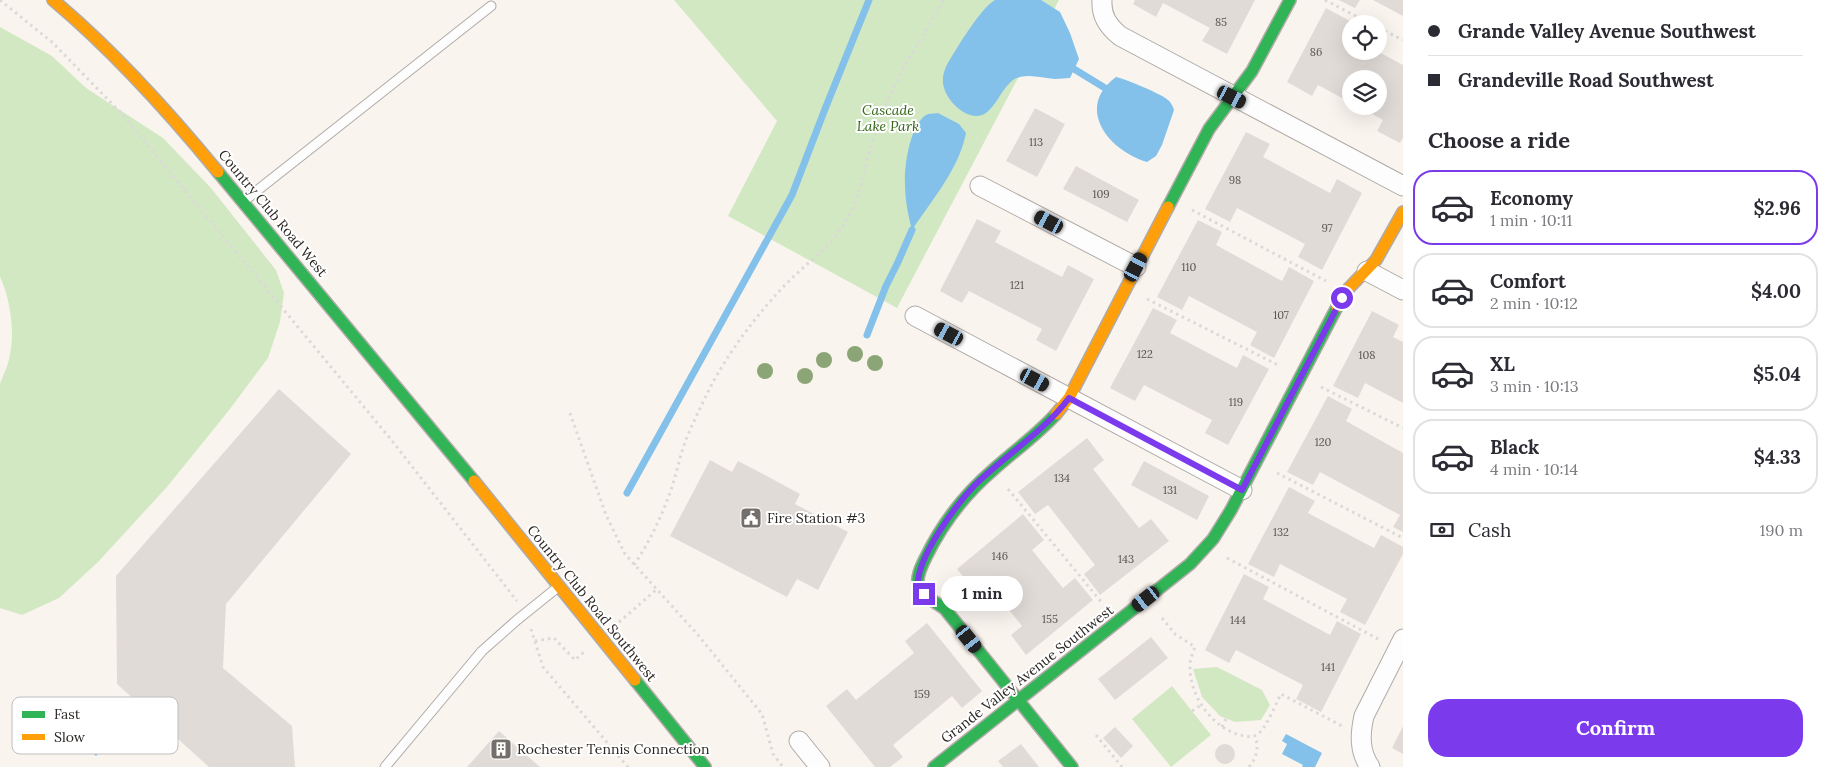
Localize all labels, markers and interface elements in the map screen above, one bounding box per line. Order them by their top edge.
house number: 85 [1215,15,1227,29]
map controls [1342,15,1387,115]
button: locate [1342,15,1387,60]
text: Grande Valley Avenue Southwest [1458,19,1756,43]
house number: 86 [1310,45,1322,59]
text: Grandeville Road Southwest [1458,68,1714,92]
button: layers [1342,70,1387,115]
car [1215,84,1248,110]
park label: Cascade Lake Park [857,101,919,135]
text: Choose a ride [1428,126,1570,154]
house number: 113 [1029,135,1043,149]
street label: Country Club Road West [215,146,332,281]
house number: 98 [1229,173,1241,187]
icon: car [1430,185,1475,230]
text: Economy [1490,186,1573,210]
house number: 109 [1092,187,1110,201]
text: $2.96 [1753,196,1801,220]
car [1032,208,1065,236]
text: 1 min · 10:11 [1490,210,1572,230]
house number: 97 [1321,221,1333,235]
car [1122,250,1149,284]
house number: 110 [1182,260,1197,274]
icon: car [1430,268,1475,313]
text: Comfort [1490,269,1566,293]
house number: 121 [1010,278,1024,292]
text: $4.00 [1751,279,1801,303]
route start [1331,287,1353,309]
text: 2 min · 10:12 [1490,293,1578,313]
house number: 107 [1273,308,1289,322]
car [932,320,965,348]
house number: 122 [1137,347,1153,361]
house number: 108 [1358,348,1376,362]
icon: car [1430,351,1475,396]
text: XL [1490,352,1515,376]
text: $5.04 [1753,362,1801,386]
car [1018,366,1051,394]
text: 3 min · 10:13 [1490,376,1579,396]
house number: 119 [1229,395,1243,409]
icon: car [1430,434,1475,479]
house number: 120 [1315,435,1332,449]
text: Black [1490,435,1539,459]
text: $4.33 [1754,445,1801,469]
text: 4 min · 10:14 [1490,459,1578,479]
house number: 134 [1054,471,1070,485]
house number: 131 [1163,483,1177,497]
public building icon: Fire Station #3 [739,506,763,530]
place label: Fire Station #3 [767,509,866,527]
icon: cash [1428,516,1456,544]
text: Cash [1468,518,1511,542]
text: 190 m [1759,520,1803,540]
street label: Country Club Road Southwest [523,521,661,685]
house number: 132 [1273,525,1289,539]
house number: 146 [992,549,1008,563]
house number: 143 [1118,552,1134,566]
callout: 1 min [942,576,1024,612]
route end [913,583,935,605]
text: 1 min [962,583,1002,603]
car [1129,584,1162,614]
street label: Grande Valley Avenue Southwest [937,601,1117,747]
house number: 155 [1042,612,1058,626]
house number: 144 [1230,613,1246,627]
car [953,623,984,655]
house number: 141 [1321,660,1335,674]
house number: 159 [914,687,930,701]
legend [12,697,178,754]
button: Confirm [1428,699,1803,757]
text: Fast [54,705,81,723]
text: Slow [54,728,86,746]
building icon: Rochester Tennis Connection [489,737,513,761]
place label: Rochester Tennis Connection [517,740,710,758]

